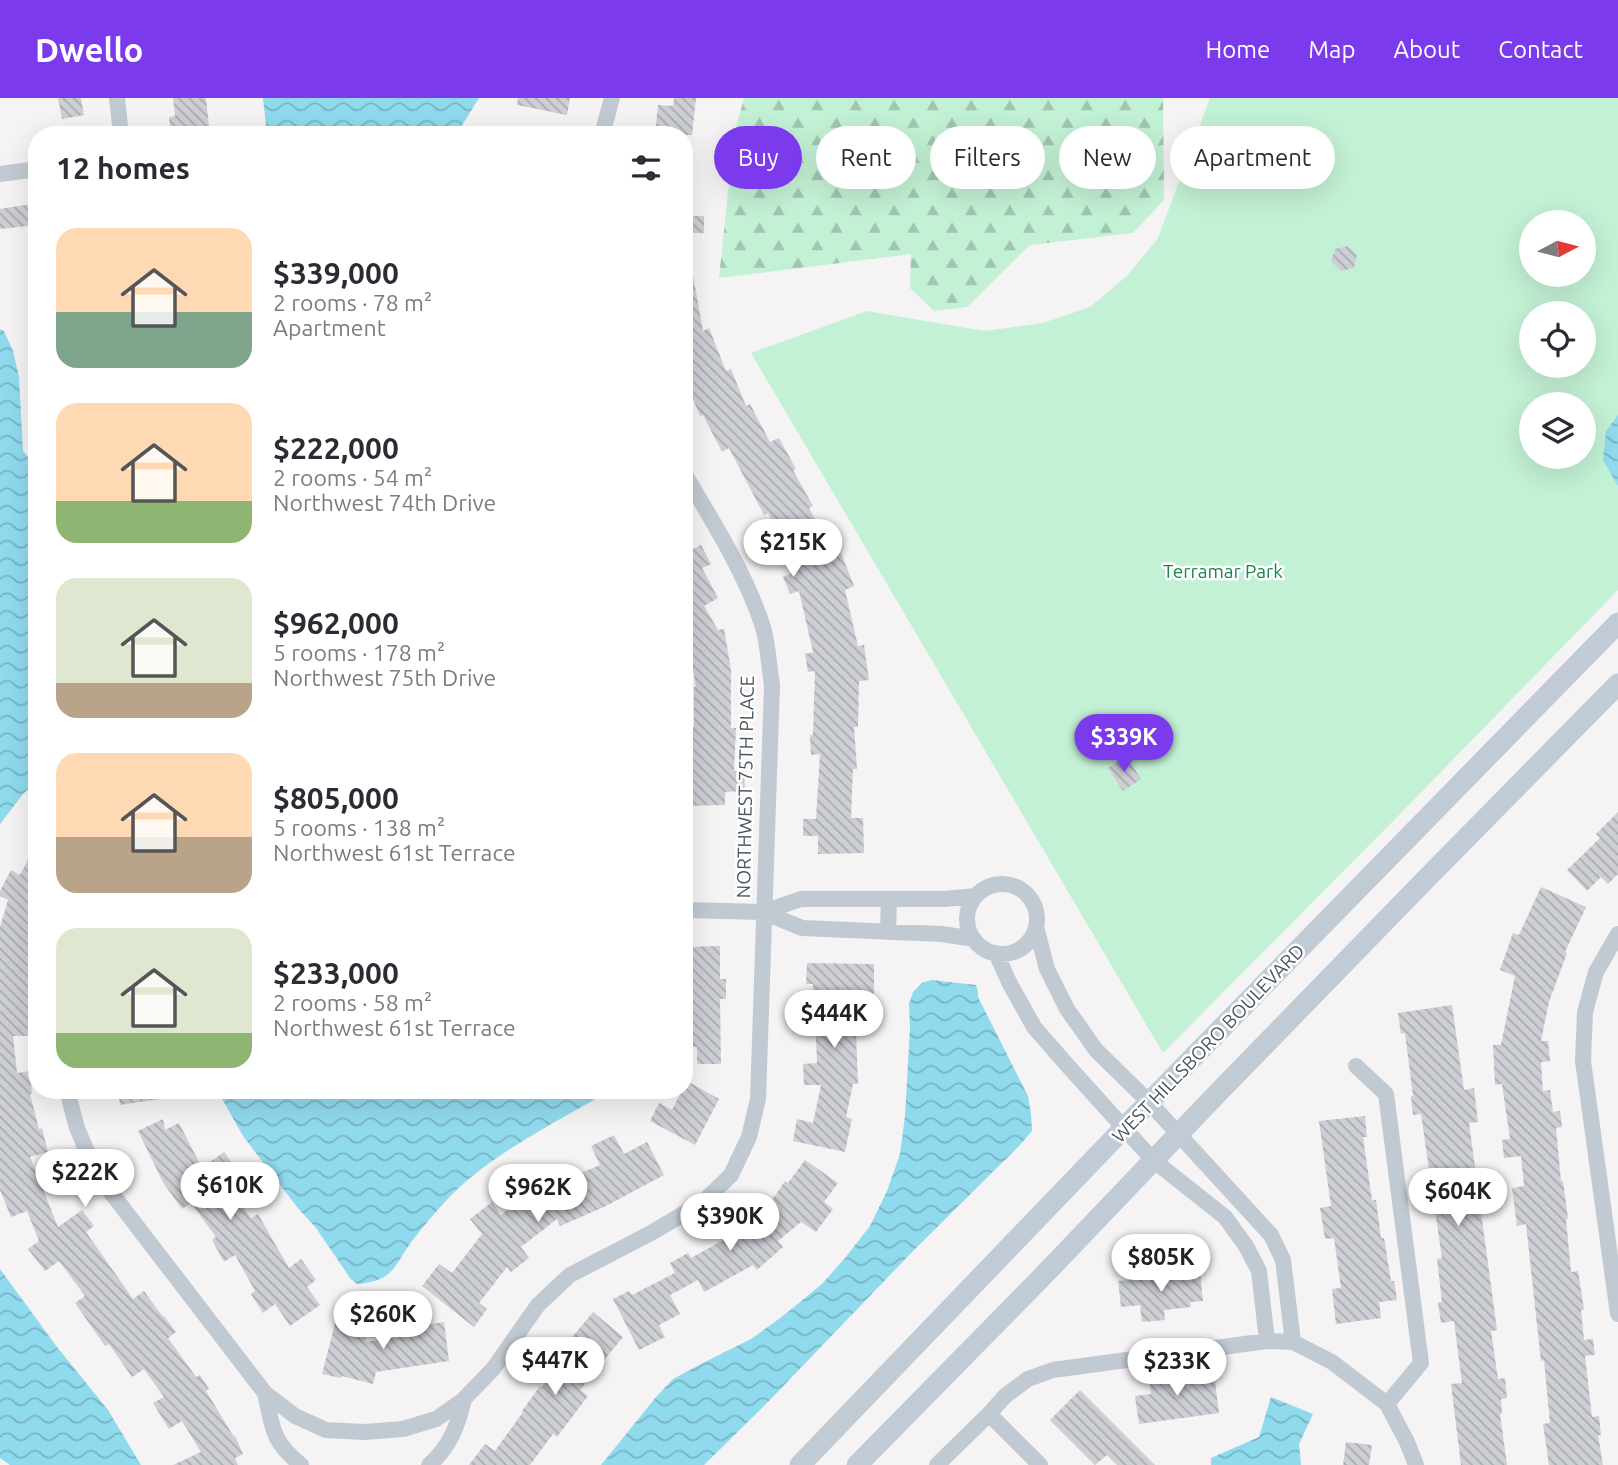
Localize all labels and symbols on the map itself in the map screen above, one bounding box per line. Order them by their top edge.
north arrow [1519,210,1596,287]
pin: $215K [744,519,842,579]
park label: Terramar Park [1163,560,1283,582]
street label: NORTHWEST 75TH PLACE [732,676,758,898]
pin: $339K [1075,714,1173,774]
street label: WEST HILLSBORO BOULEVARD [1107,939,1309,1147]
pin: $444K [785,990,883,1050]
pin: $222K [36,1150,134,1209]
pin: $610K [181,1162,279,1222]
pin: $962K [489,1164,587,1224]
pin: $604K [1409,1168,1507,1228]
pin: $390K [681,1194,779,1253]
pin: $805K [1112,1234,1210,1294]
pin: $260K [334,1292,432,1351]
pin: $447K [506,1338,604,1397]
pin: $233K [1128,1338,1226,1398]

